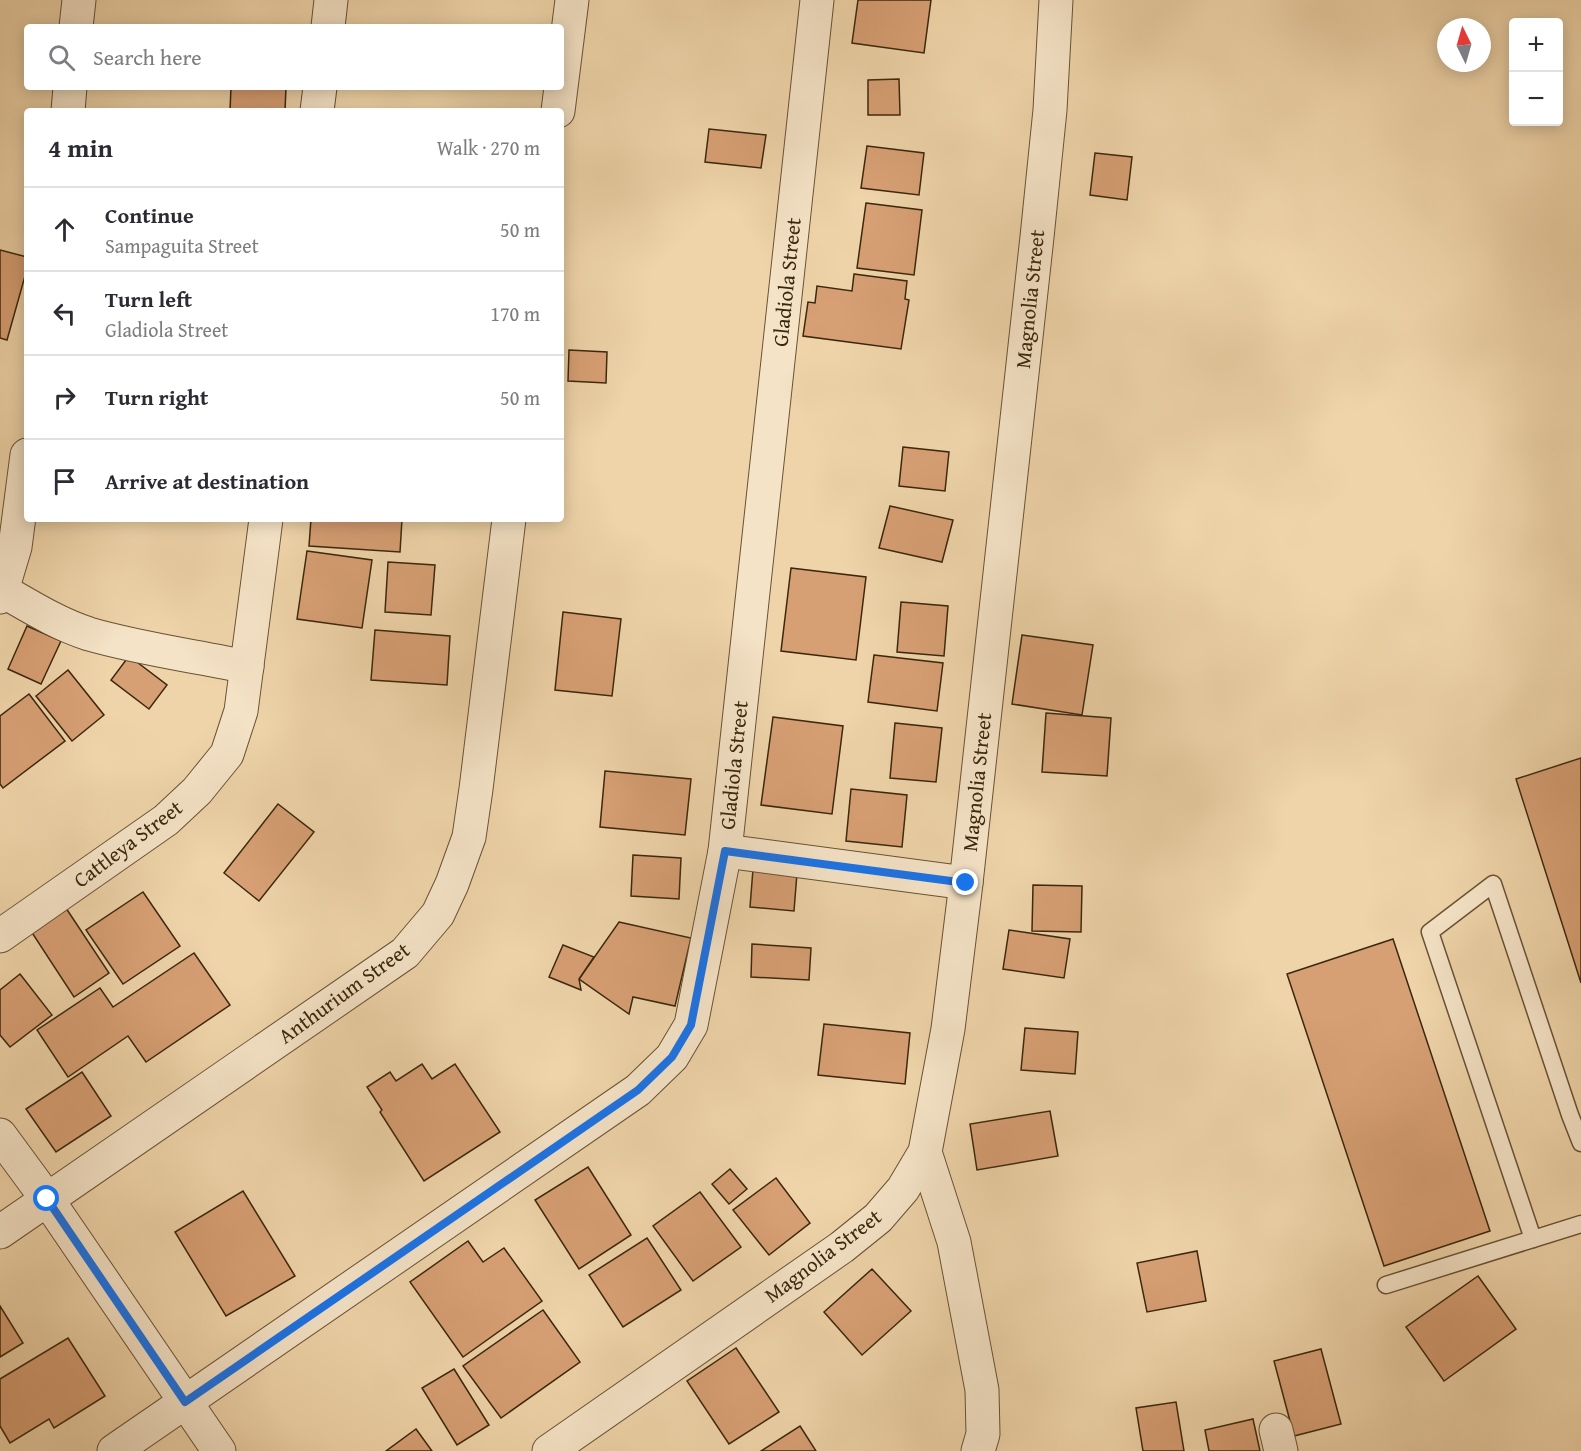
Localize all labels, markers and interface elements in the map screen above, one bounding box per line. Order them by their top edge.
north arrow [1437,18,1491,72]
map controls [1509,18,1563,126]
button: + [1509,18,1563,72]
search box [24,24,564,90]
icon: search [45,41,78,74]
text: Search here [93,41,202,73]
button: − [1509,72,1563,126]
text: 4 min [48,128,113,167]
text: Walk · 270 m [437,133,540,162]
text: Continue [105,199,194,231]
icon: ahead [48,213,81,246]
text: 50 m [500,215,540,244]
street label: Gladiola Street [764,215,809,348]
street label: Magnolia Street [1007,227,1052,370]
text: Sampaguita Street [105,231,259,260]
text: Turn left [105,283,192,315]
icon: left [48,297,81,330]
text: 170 m [490,299,540,328]
text: Gladiola Street [105,315,228,344]
icon: right [48,381,81,414]
text: Turn right [105,381,208,413]
text: 50 m [500,383,540,412]
icon: arrive [48,465,81,498]
text: Arrive at destination [105,465,309,497]
street label: Gladiola Street [711,698,756,831]
street label: Magnolia Street [954,710,999,853]
street label: Cattleya Street [67,792,189,895]
route end [952,869,978,895]
street label: Anthurium Street [272,934,416,1051]
route start [33,1185,59,1211]
street label: Magnolia Street [758,1201,888,1310]

